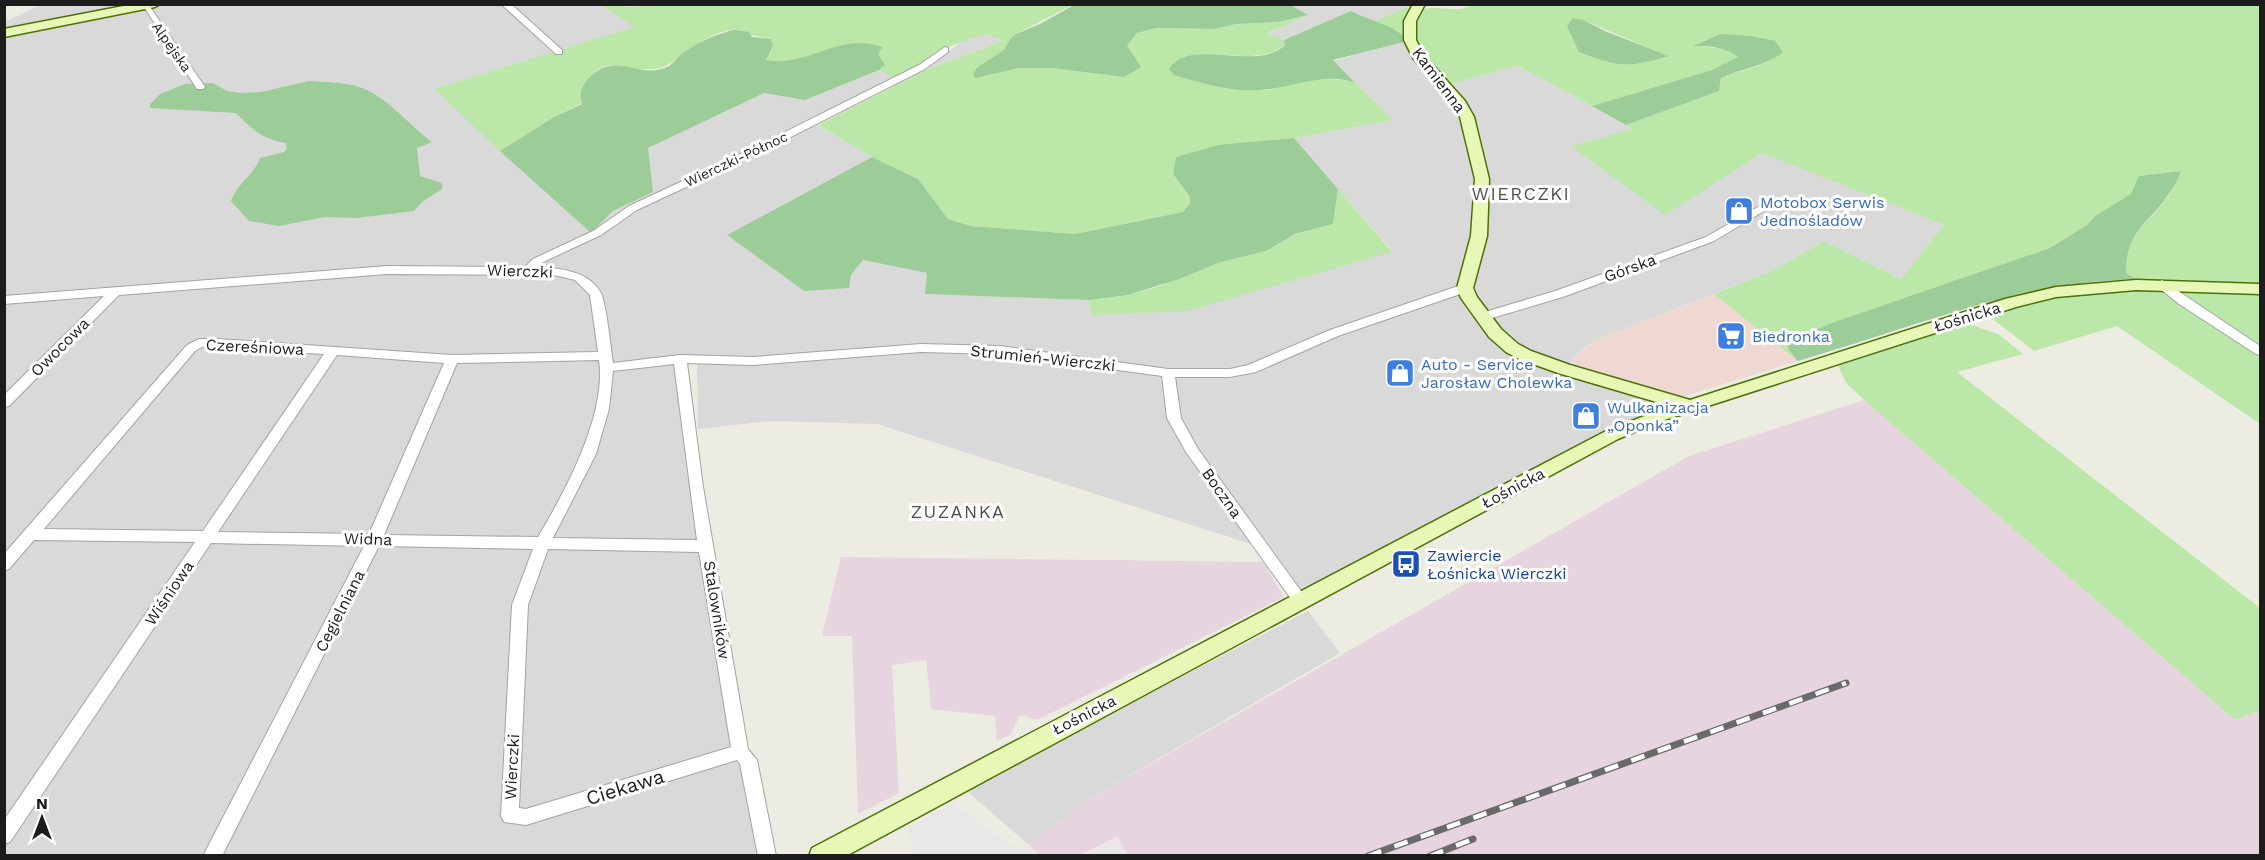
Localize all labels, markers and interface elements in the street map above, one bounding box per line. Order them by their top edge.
street label: Alpejska [149,19,195,75]
street label: Kamienna [1408,44,1470,116]
street label: Wierczki-Północ [682,128,790,190]
district label: WIERCZKI [1472,183,1570,204]
place label: Motobox Serwis Jednośladów [1760,193,1884,230]
shop icon: Motobox Serwis Jednośladów [1723,195,1755,227]
street label: Górska [1601,250,1659,286]
street label: Wierczki [487,260,553,282]
street label: Łośnicka [1931,298,2003,336]
street label: Owocowa [27,314,93,380]
supermarket icon: Biedronka [1715,320,1747,352]
place label: Biedronka [1752,327,1830,346]
street label: Czereśniowa [205,335,305,359]
street label: Strumień-Wierczki [970,341,1116,375]
place label: Auto - Service Jarosław Cholewka [1421,355,1572,392]
shop icon: Auto - Service Jarosław Cholewka [1384,357,1416,389]
place label: Wulkanizacja „Oponka” [1607,398,1709,435]
shop icon: Wulkanizacja „Oponka” [1570,400,1602,432]
street label: Łośnicka [1478,463,1548,513]
street label: Boczna [1198,464,1246,522]
district label: ZUZANKA [911,501,1005,522]
street label: Widna [343,529,393,549]
place label: Zawiercie Łośnicka Wierczki [1427,546,1567,583]
bus stop icon: Zawiercie Łośnicka Wierczki [1390,548,1422,580]
street label: Wiśniowa [140,557,198,629]
street label: Stalowników [700,559,734,661]
street label: Cegielniana [311,567,369,655]
street label: Łośnicka [1049,691,1119,739]
street label: Wierczki [501,734,523,800]
street label: Ciekawa [583,764,667,810]
north arrow [12,788,72,848]
text: N [36,794,48,813]

